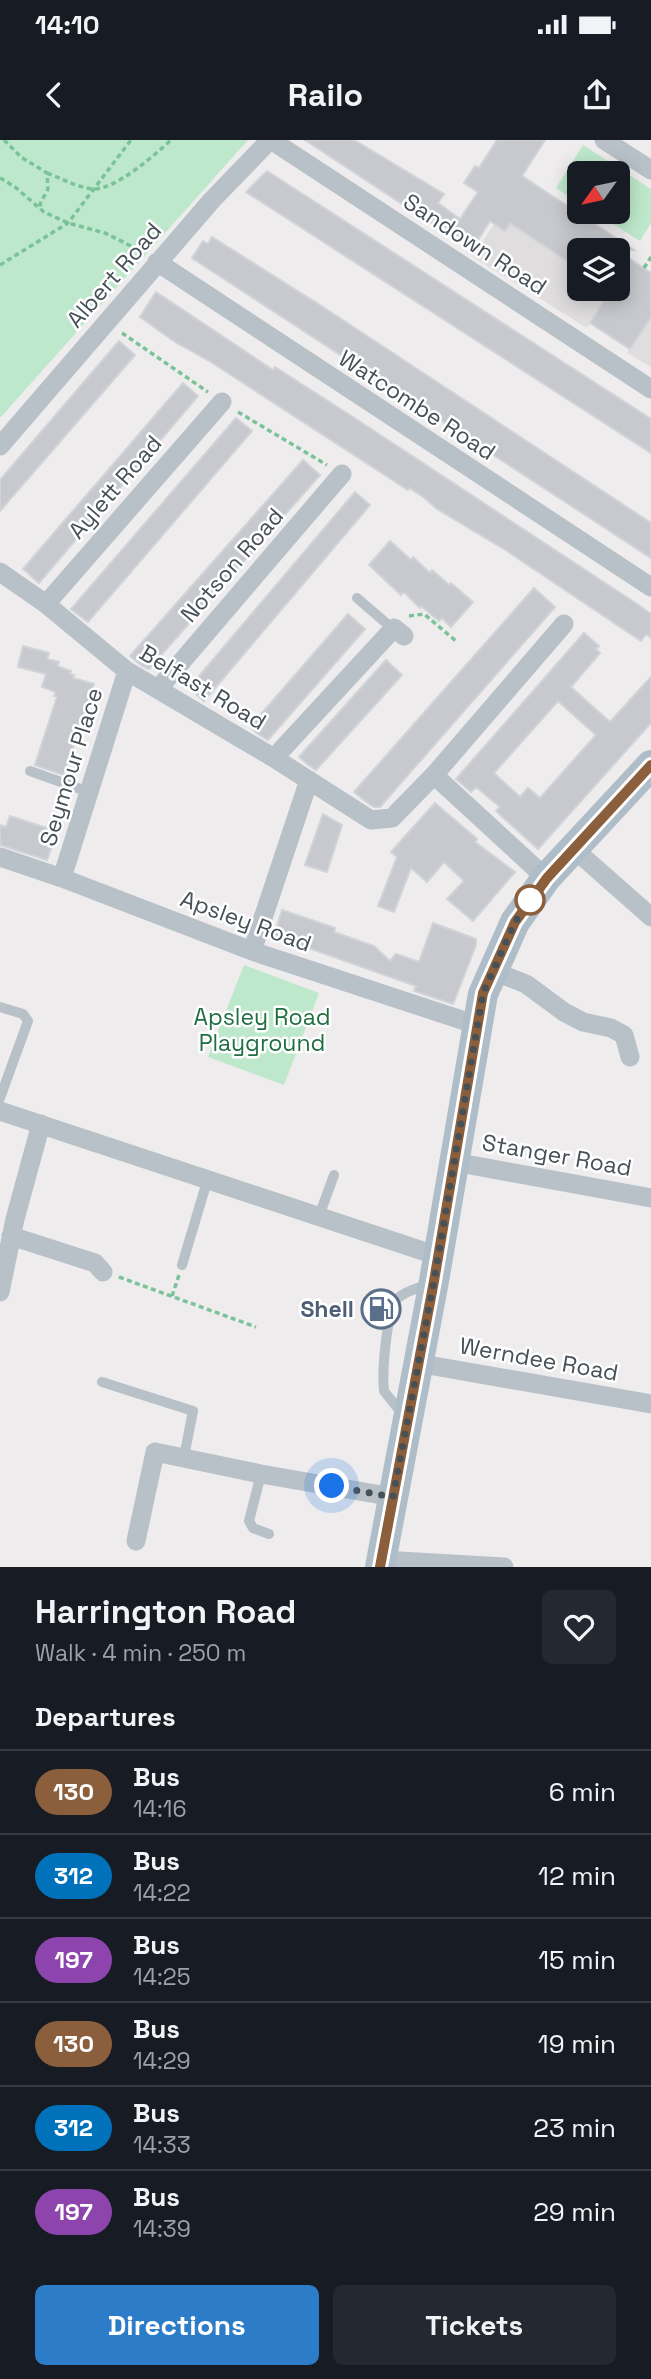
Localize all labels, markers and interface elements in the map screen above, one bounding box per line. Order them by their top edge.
text: 14:10 [35,8,100,42]
text: Railo [288,75,363,115]
icon: back [35,76,73,114]
icon: share [578,76,616,114]
north arrow [567,161,630,224]
map controls [567,161,630,301]
street label: Sandown Road [398,186,552,302]
street label: Albert Road [60,216,168,334]
button: layers [567,238,630,301]
street label: Watcombe Road [333,343,501,467]
street label: Aylett Road [62,429,168,545]
street label: Notson Road [174,501,290,629]
street label: Belfast Road [134,637,272,737]
street label: Seymour Place [33,684,109,850]
street label: Apsley Road [176,883,316,959]
unlabelled marker [515,885,545,915]
park label: Apsley Road Playground [193,1002,331,1058]
street label: Stanger Road [480,1127,634,1183]
fuel station icon: Shell [360,1288,402,1330]
place label: Shell [300,1294,354,1324]
street label: Werndee Road [457,1330,621,1388]
your location [314,1468,349,1503]
button: heart [542,1590,616,1664]
text: Harrington Road [35,1591,296,1633]
text: Walk · 4 min · 250 m [35,1638,246,1668]
text: Departures [35,1700,176,1734]
text: Bus [133,1760,180,1794]
text: 6 min [549,1775,616,1809]
text: 130 [53,1776,94,1807]
text: 14:16 [133,1794,187,1824]
text: Bus [133,1844,180,1878]
text: 12 min [538,1859,616,1893]
text: 312 [54,1860,93,1891]
text: 14:22 [133,1878,191,1908]
text: Bus [133,1928,180,1962]
text: 15 min [538,1943,616,1977]
text: 197 [54,1944,93,1975]
text: 14:25 [133,1962,190,1992]
text: Bus [133,2012,180,2046]
text: 19 min [538,2027,616,2061]
text: 130 [53,2028,94,2059]
text: 14:29 [133,2046,191,2076]
text: Bus [133,2096,180,2130]
text: 23 min [533,2111,616,2145]
text: 312 [54,2112,93,2143]
text: 14:33 [133,2130,191,2160]
text: Bus [133,2180,180,2214]
text: 29 min [533,2195,616,2229]
text: 197 [54,2196,93,2227]
text: 14:39 [133,2214,191,2244]
button: Directions [35,2285,319,2365]
button: Tickets [333,2285,616,2365]

